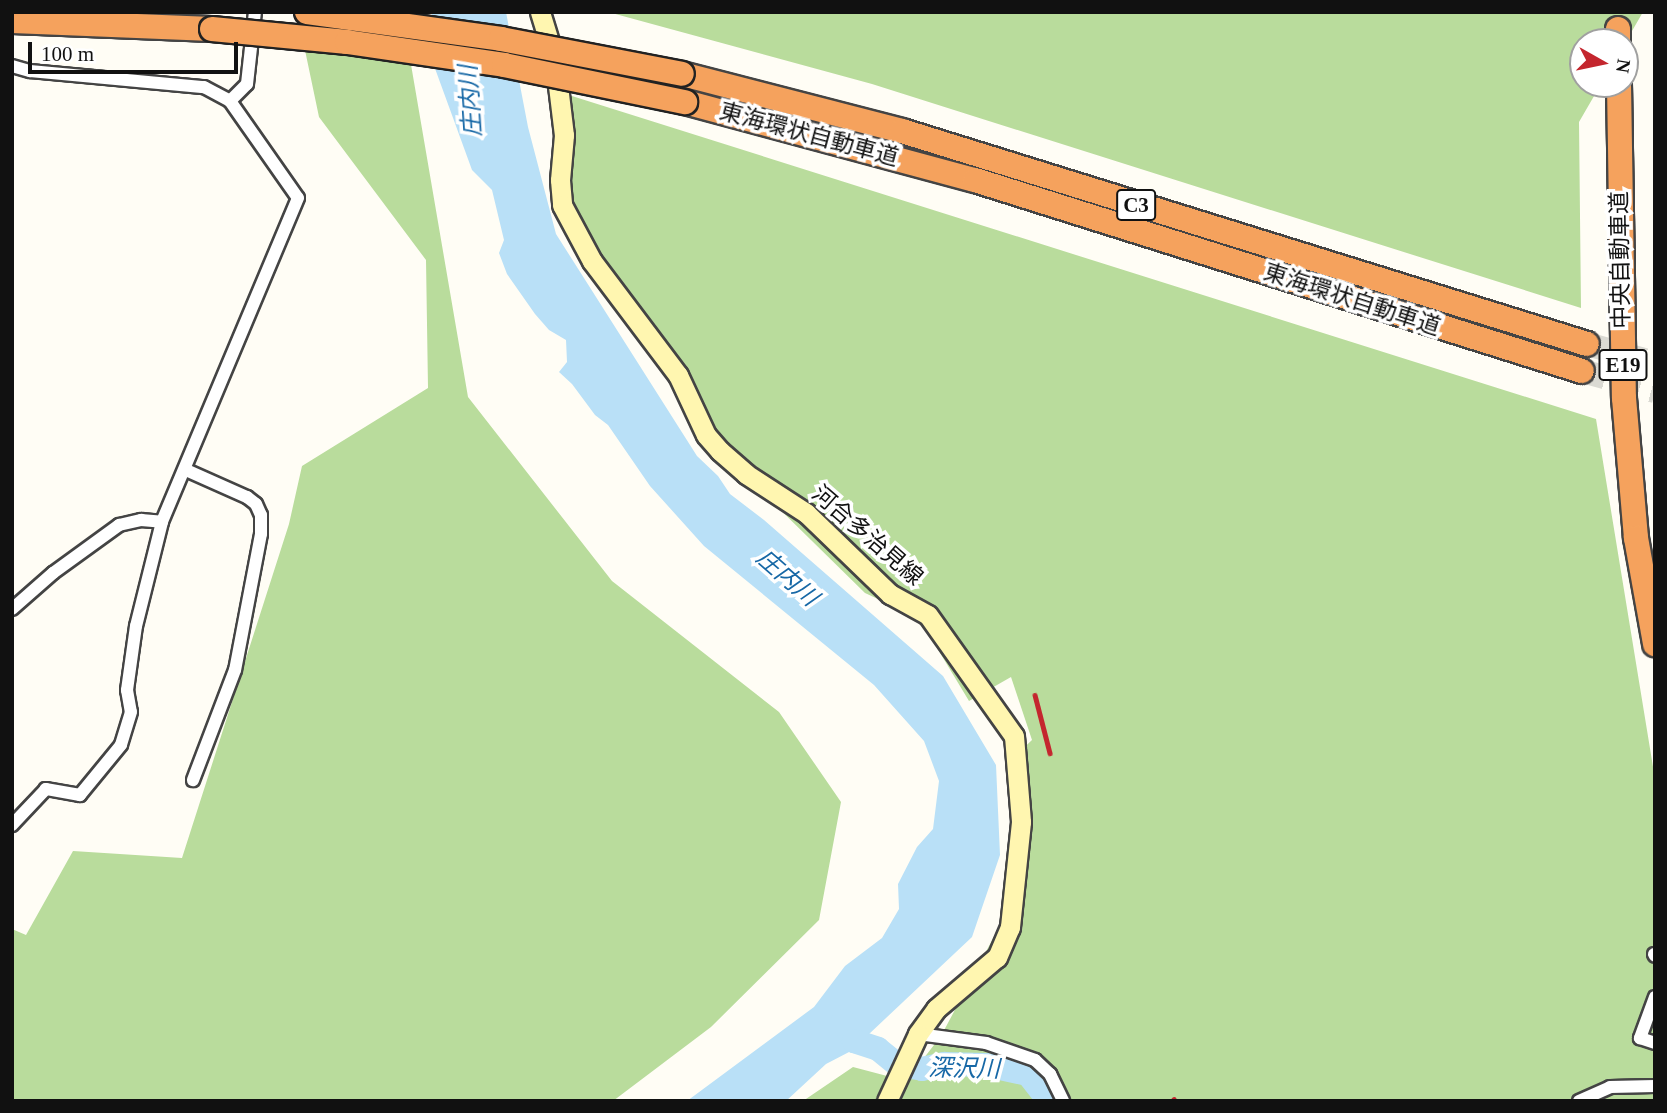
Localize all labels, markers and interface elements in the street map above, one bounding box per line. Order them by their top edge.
scale bar [32,28,242,72]
north arrow [1569,28,1639,98]
text: 100 m [41,42,94,66]
text: N [1612,58,1635,74]
water label: 庄内川 [454,64,488,138]
street label: 東海環状自動車道 [717,98,901,172]
road number: C3 [1115,188,1157,222]
street label: 中央自動車道 [1606,191,1636,329]
street label: 東海環状自動車道 [1260,258,1444,342]
road number: E19 [1597,348,1649,382]
street label: 河合多治見線 [806,480,928,592]
water label: 庄内川 [750,544,824,612]
water label: 深沢川 [928,1054,1000,1084]

